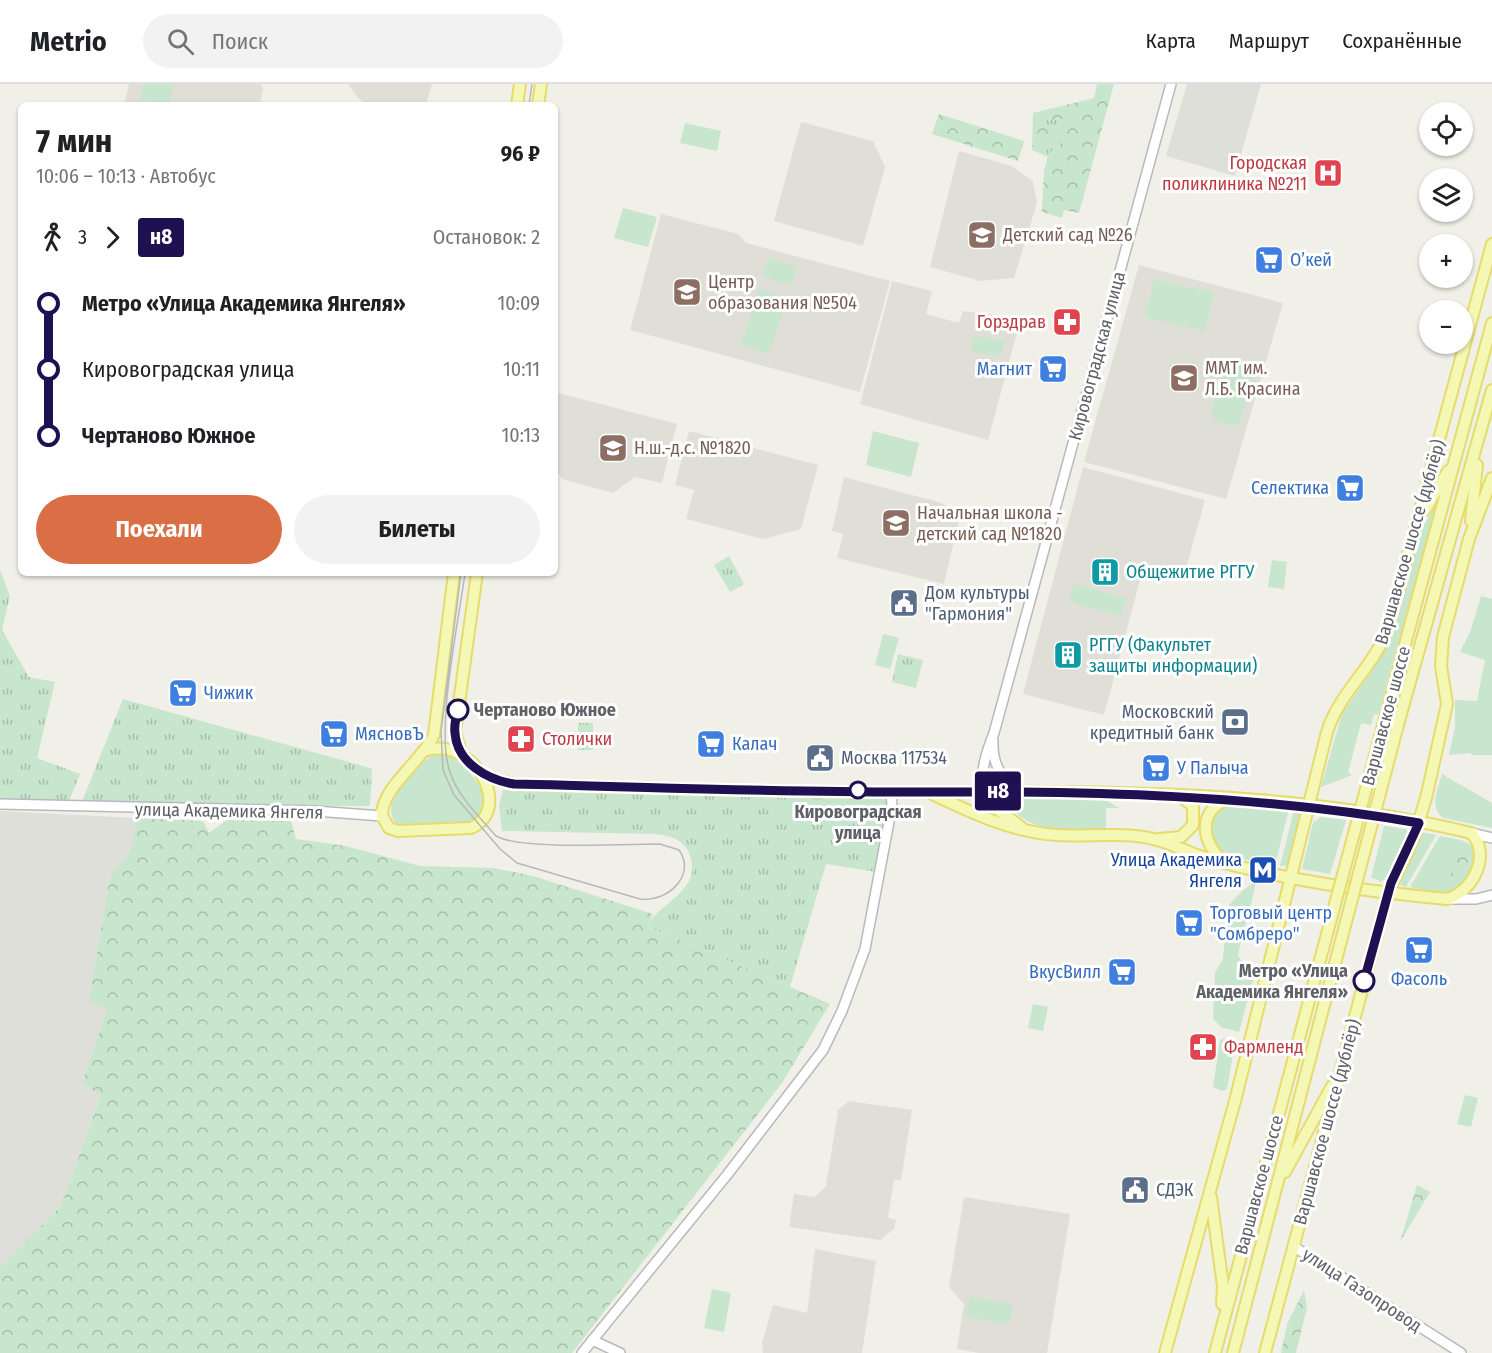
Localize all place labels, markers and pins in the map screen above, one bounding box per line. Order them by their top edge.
place label: Городская поликлиника №211 [1162,152,1307,195]
hospital icon: Городская поликлиника №211 [1312,157,1344,189]
school or university icon: Детский сад №26 [966,219,998,251]
place label: Детский сад №26 [1002,224,1133,246]
supermarket icon: О’кей [1253,244,1285,276]
place label: О’кей [1290,249,1332,271]
place label: Центр образования №504 [708,271,857,314]
school or university icon: Центр образования №504 [671,276,703,308]
pharmacy icon: Горздрав [1051,306,1083,338]
place label: Горздрав [977,311,1046,333]
supermarket icon: Магнит [1037,353,1069,385]
place label: ММТ им. Л.Б. Красина [1205,357,1301,400]
place label: Магнит [977,358,1033,380]
school or university icon: ММТ им. Л.Б. Красина [1168,362,1200,394]
school or university icon: Н.ш.-д.с. №1820 [597,432,629,464]
place label: Н.ш.-д.с. №1820 [634,437,751,459]
supermarket icon: Селектика [1334,472,1366,504]
place label: Селектика [1251,477,1329,499]
place label: Начальная школа - детский сад №1820 [917,502,1063,545]
school or university icon: Начальная школа - детский сад №1820 [880,507,912,539]
building icon: Общежитие РГГУ [1089,556,1121,588]
place label: Общежитие РГГУ [1126,561,1254,583]
place label: Дом культуры "Гармония" [924,582,1030,625]
public building icon: Дом культуры "Гармония" [888,587,920,619]
place label: РГГУ (Факультет защиты информации) [1089,634,1257,677]
building icon: РГГУ (Факультет защиты информации) [1052,639,1084,671]
supermarket icon: Чижик [167,677,199,709]
place label: Чижик [204,682,254,704]
marker: Чертаново Южное [447,699,469,721]
place label: Чертаново Южное [474,699,616,721]
place label: Московский кредитный банк [1090,701,1215,744]
bank icon: Московский кредитный банк [1219,706,1251,738]
supermarket icon: МясновЪ [318,718,350,750]
place label: МясновЪ [355,723,424,745]
pharmacy icon: Столички [505,723,537,755]
place label: Столички [542,728,612,750]
supermarket icon: Калач [695,728,727,760]
place label: Калач [732,733,777,755]
public building icon: Москва 117534 [804,742,836,774]
place label: Москва 117534 [841,747,947,769]
supermarket icon: У Палыча [1140,752,1172,784]
place label: У Палыча [1176,757,1249,779]
marker: Кировоградская улица [849,781,867,799]
place label: Кировоградская улица [794,801,922,844]
place label: Улица Академика Янгеля [1110,849,1242,892]
metro station icon: Улица Академика Янгеля [1247,854,1279,886]
place label: Торговый центр "Сомбреро" [1210,902,1332,945]
supermarket icon: Торговый центр "Сомбреро" [1173,907,1205,939]
supermarket icon: Фасоль [1403,934,1435,966]
supermarket icon: ВкусВилл [1106,956,1138,988]
place label: Метро «Улица Академика Янгеля» [1195,960,1348,1003]
place label: ВкусВилл [1029,961,1101,983]
place label: Фасоль [1391,968,1447,990]
marker: Метро «Улица Академика Янгеля» [1353,970,1375,992]
pharmacy icon: Фармленд [1187,1031,1219,1063]
place label: Фармленд [1224,1036,1303,1058]
public building icon: СДЭК [1119,1174,1151,1206]
place label: СДЭК [1156,1179,1194,1201]

